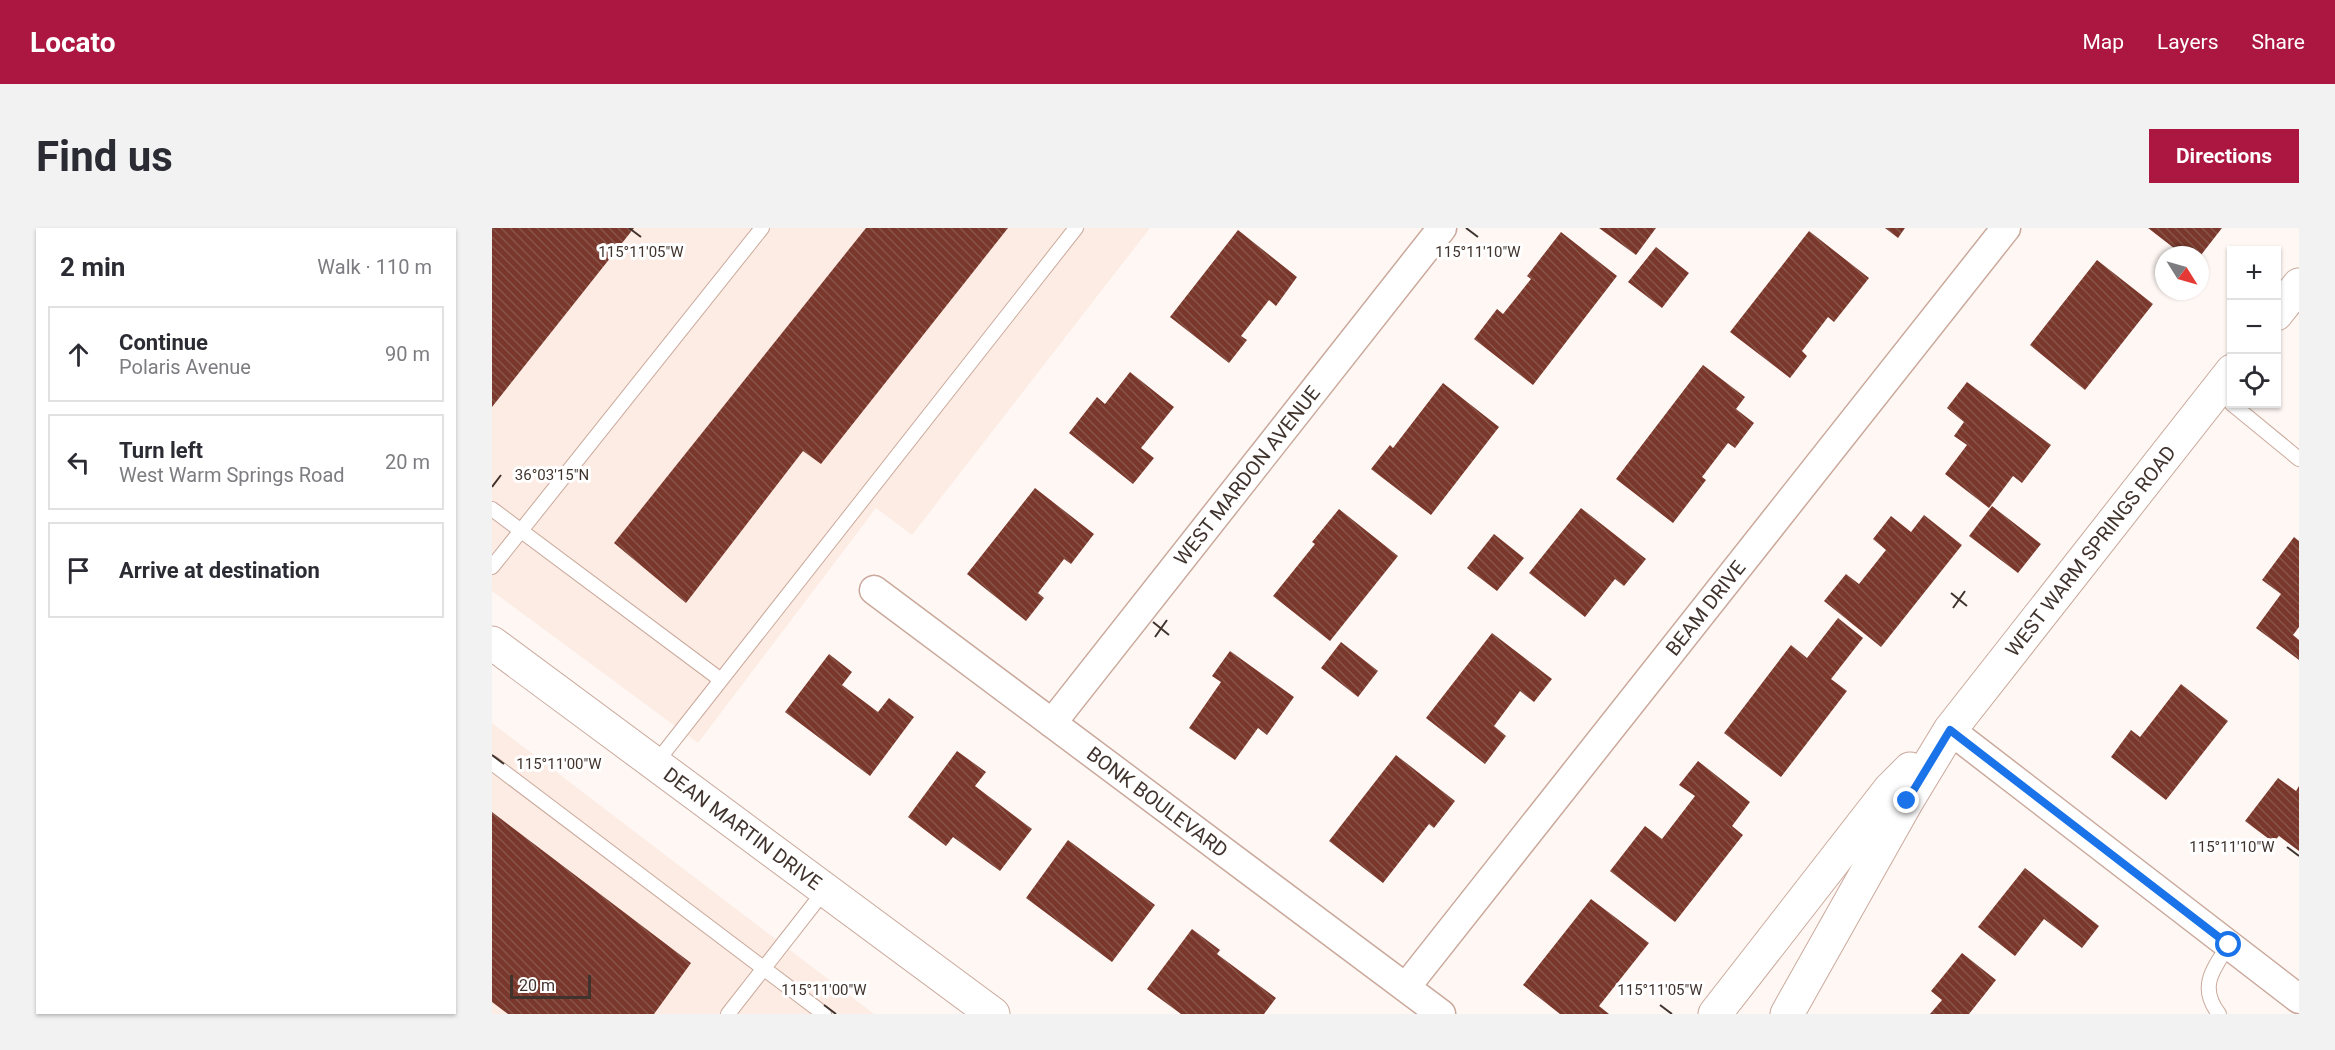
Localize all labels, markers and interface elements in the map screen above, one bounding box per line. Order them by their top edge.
text: Locato [30,26,115,59]
text: Map [2082,30,2124,54]
text: Layers [2157,30,2218,54]
text: Share [2251,30,2305,54]
button: Directions [2149,129,2299,183]
text: Find us [36,132,173,181]
text: 115°11'05"W [598,243,684,261]
text: 115°11'10"W [1435,243,1521,261]
north arrow [2155,246,2209,300]
map controls [2227,246,2281,408]
button: + [2227,246,2281,300]
text: 2 min [60,252,125,282]
text: Walk · 110 m [317,255,432,279]
button: − [2227,300,2281,354]
text: Continue [119,330,208,355]
icon: ahead [62,338,95,371]
text: 90 m [385,342,430,366]
button: locate [2227,354,2281,408]
text: Polaris Avenue [119,355,251,379]
street label: WEST MARDON AVENUE [1169,381,1325,570]
text: Turn left [119,438,203,463]
street label: WEST WARM SPRINGS ROAD [2000,441,2181,661]
icon: left [62,446,95,479]
text: 20 m [385,450,430,474]
text: West Warm Springs Road [119,463,345,487]
text: 36°03'15"N [515,466,589,484]
icon: arrive [62,554,95,587]
street label: BEAM DRIVE [1661,556,1750,660]
text: Arrive at destination [119,558,320,583]
street label: BONK BOULEVARD [1082,742,1233,862]
text: 115°11'00"W [516,755,602,773]
street label: DEAN MARTIN DRIVE [659,762,827,895]
route end [1893,787,1919,813]
text: 115°11'10"W [2189,838,2275,856]
route start [2215,931,2241,957]
scale bar [510,972,591,1000]
text: 20 m [519,976,555,995]
text: 115°11'00"W [781,981,867,999]
text: 115°11'05"W [1617,981,1703,999]

